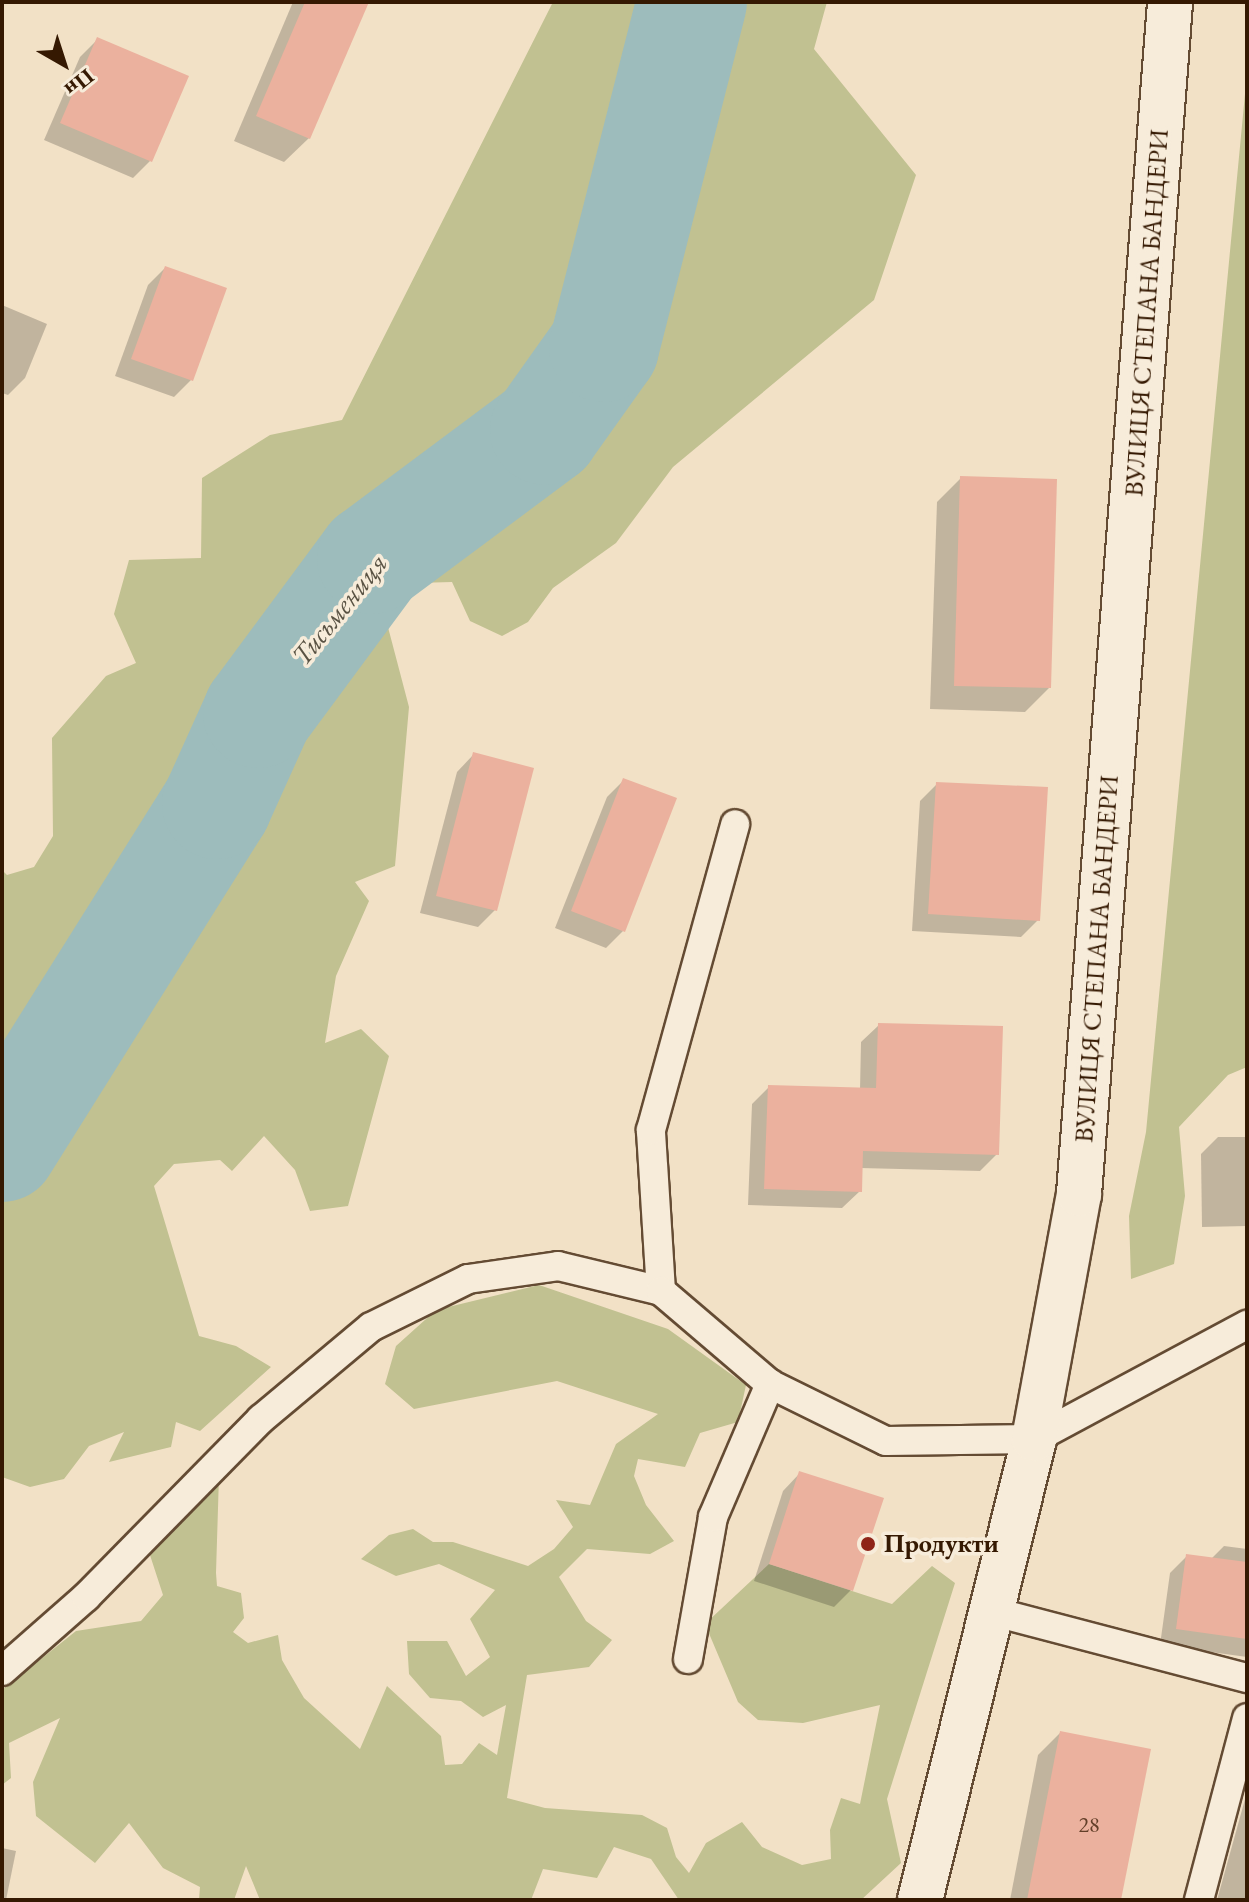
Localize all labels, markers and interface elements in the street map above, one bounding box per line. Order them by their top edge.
north arrow [24,24,104,104]
text: Пн [59,62,100,104]
street label: ВУЛИЦЯ СТЕПАНА БАНДЕРИ [1119,128,1175,498]
water label: Тисьмениця [284,547,394,671]
street label: ВУЛИЦЯ СТЕПАНА БАНДЕРИ [1069,774,1125,1144]
place label: Продукти [884,1528,999,1560]
marker: Продукти [859,1535,877,1553]
house number: 28 [1078,1812,1100,1838]

